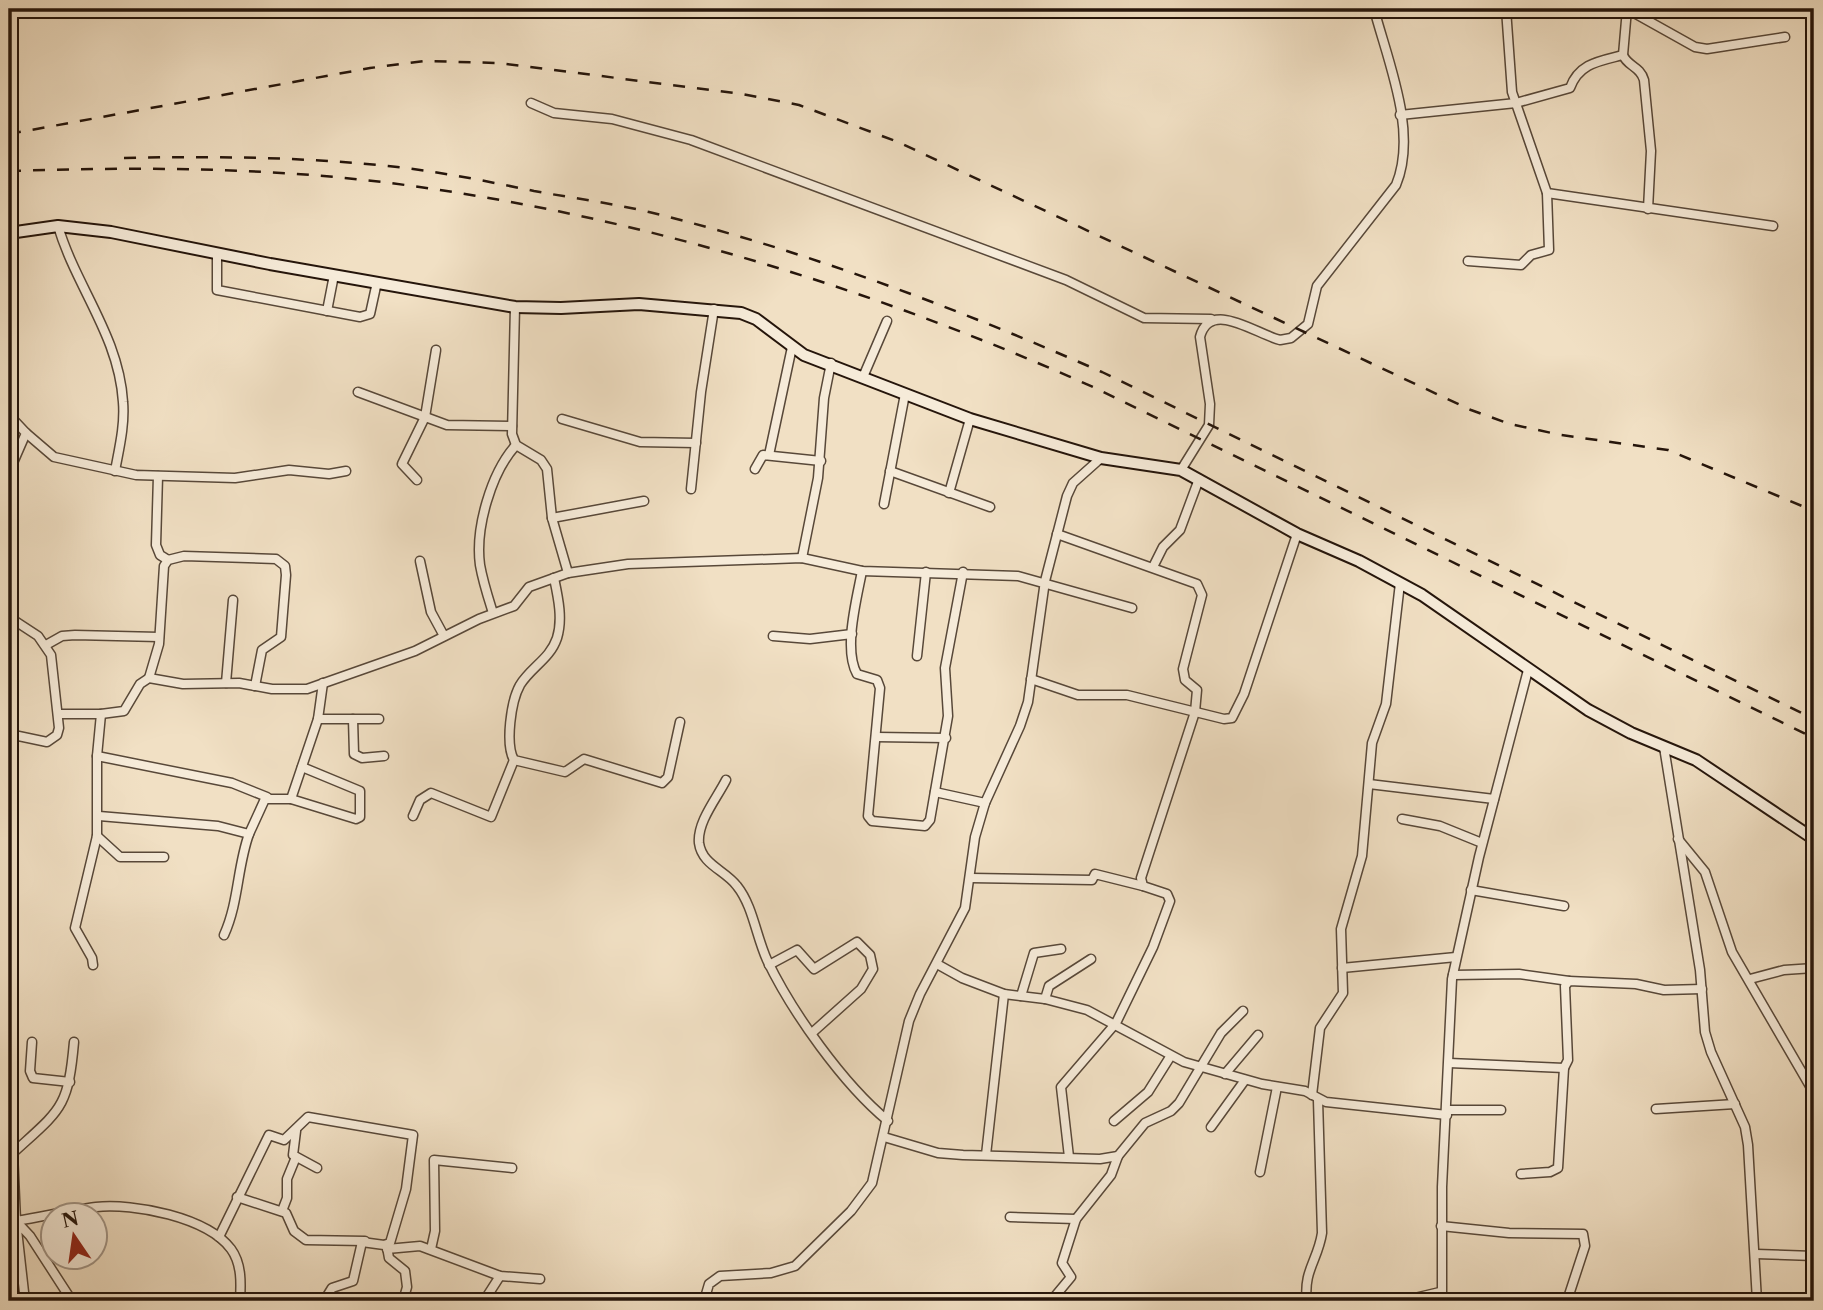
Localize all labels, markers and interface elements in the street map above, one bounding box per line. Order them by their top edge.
north arrow [38,1202,108,1272]
text: N [60,1207,81,1233]

